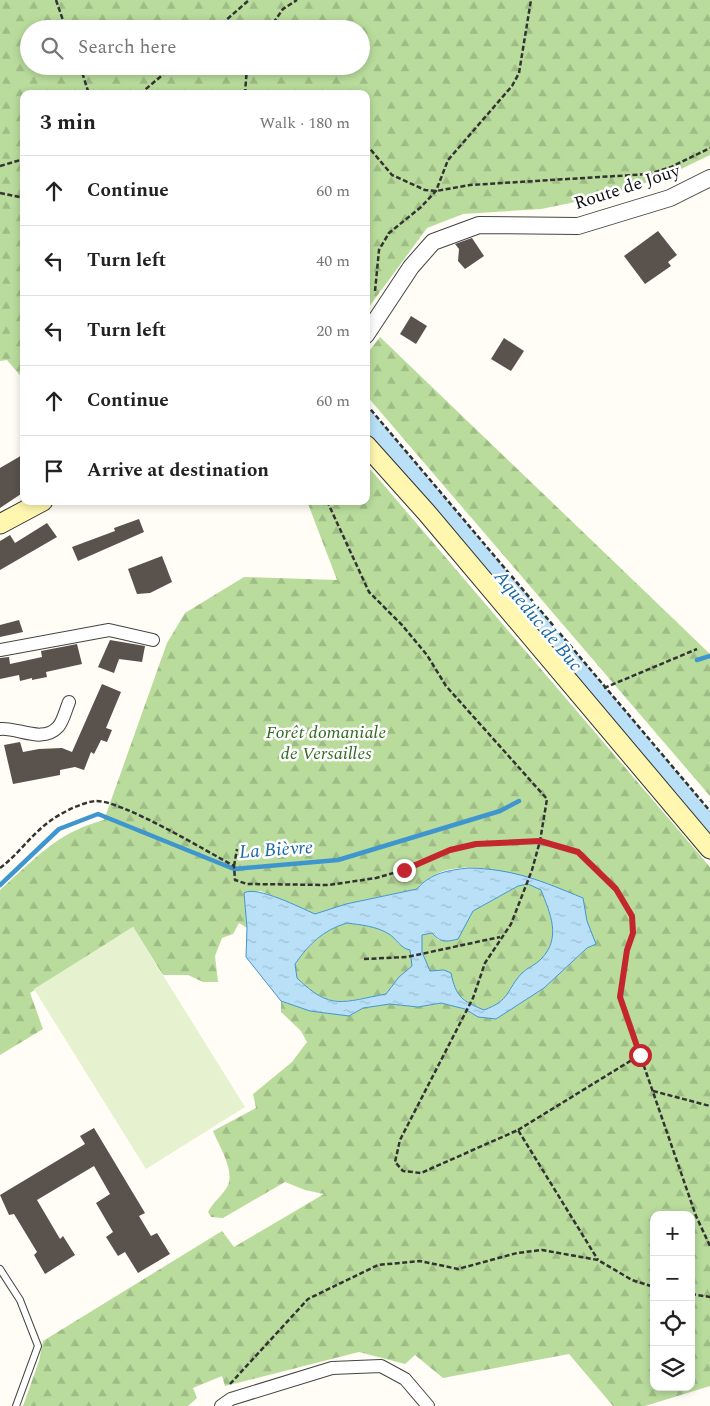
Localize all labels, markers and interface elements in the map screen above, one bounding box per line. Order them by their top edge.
search box [20,20,370,75]
text: Search here [78,33,177,62]
icon: search [38,34,66,62]
text: 3 min [40,107,96,139]
text: Walk · 180 m [259,111,350,135]
street label: Route de Jouy [571,157,685,217]
text: Continue [87,176,169,205]
icon: ahead [40,177,68,205]
text: 60 m [316,179,350,203]
text: Turn left [87,246,166,275]
icon: left [40,247,68,275]
text: 40 m [316,249,350,273]
text: Turn left [87,316,166,345]
icon: left [40,317,68,345]
text: 20 m [316,319,350,343]
text: Continue [87,386,169,415]
icon: ahead [40,387,68,415]
text: 60 m [316,389,350,413]
text: Arrive at destination [87,456,269,485]
icon: arrive [40,457,68,485]
water label: Aqueduc de Buc [486,563,589,678]
park label: Forêt domaniale de Versailles [266,719,386,767]
water label: La Bièvre [238,833,314,867]
route end [393,859,416,882]
route start [629,1044,652,1067]
map controls [650,1211,695,1391]
button: + [650,1211,695,1256]
button: − [650,1256,695,1301]
button: locate [650,1301,695,1346]
button: layers [650,1346,695,1391]

